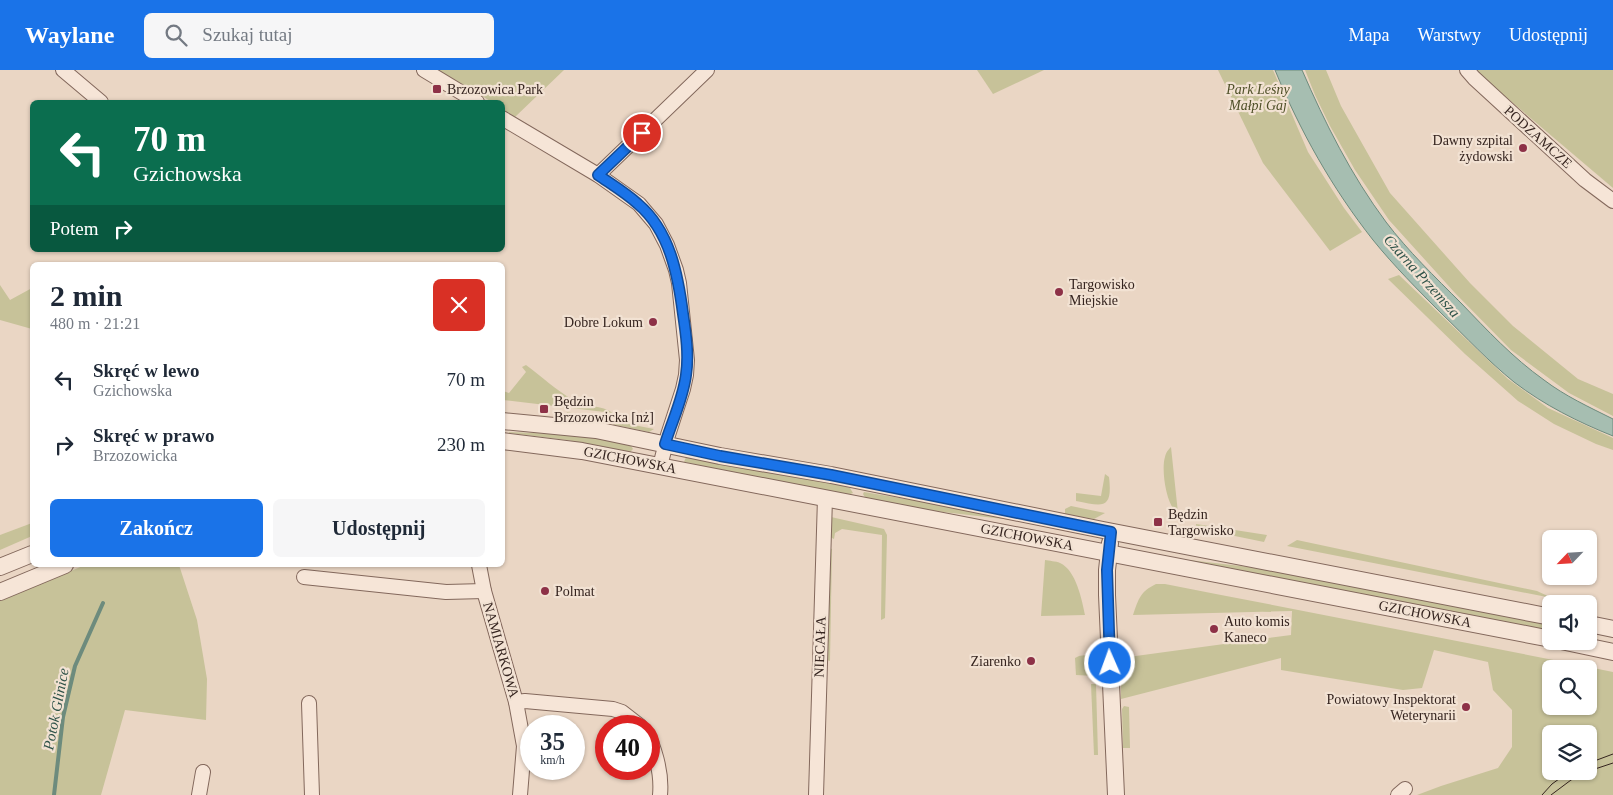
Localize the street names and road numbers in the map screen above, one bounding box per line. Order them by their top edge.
street label: PODZAMCZE [1501,103,1575,171]
street label: GZICHOWSKA [582,444,678,477]
street label: GZICHOWSKA [979,521,1075,554]
street label: GZICHOWSKA [1377,598,1473,631]
street label: NAMIARKOWA [480,600,522,700]
street label: NIECAŁA [811,615,829,678]

